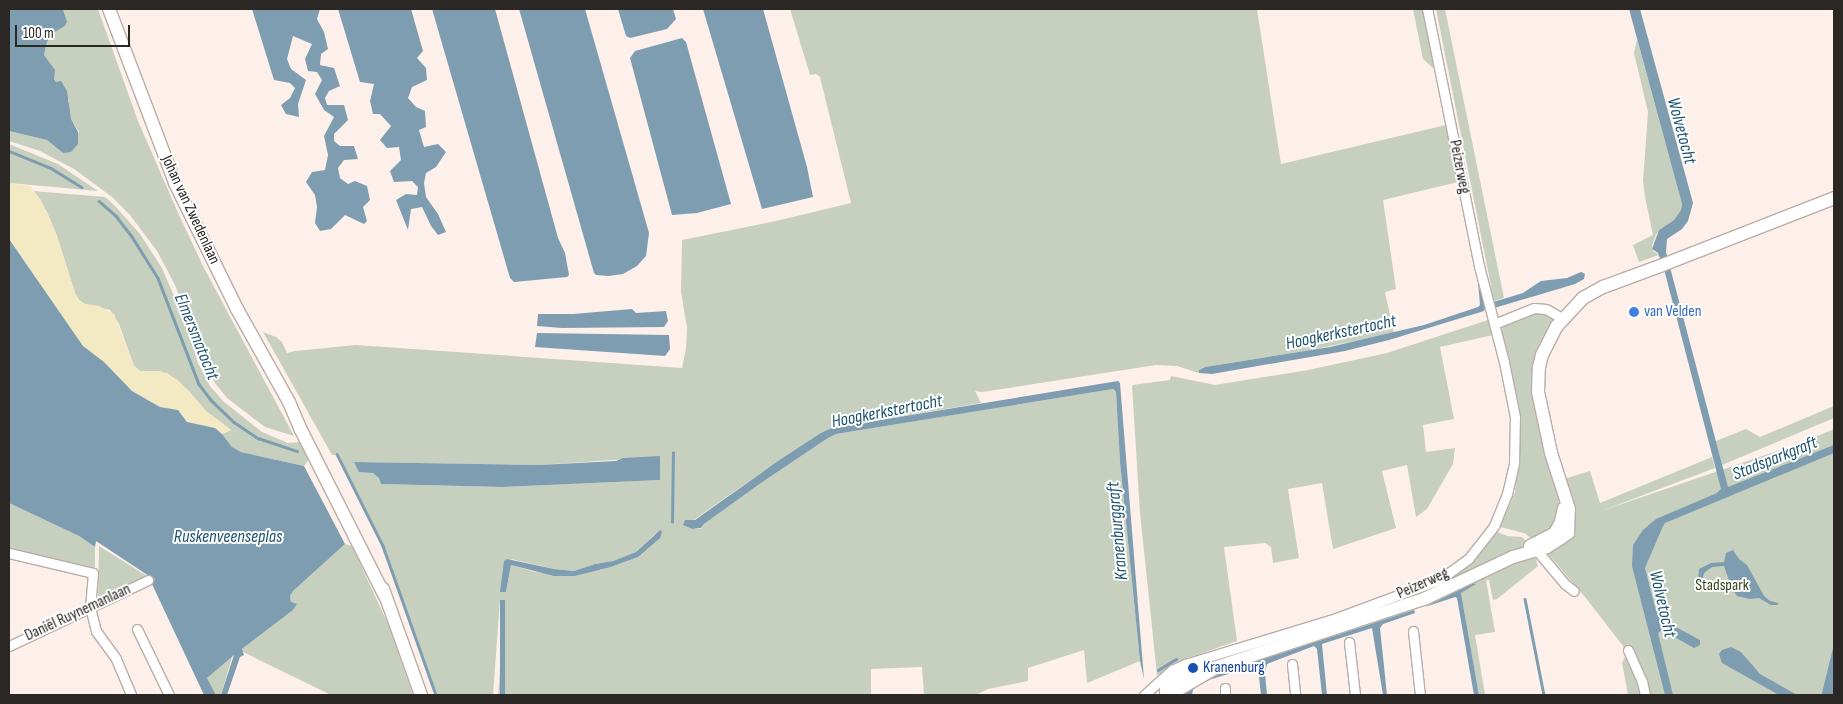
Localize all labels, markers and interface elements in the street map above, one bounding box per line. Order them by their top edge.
scale bar [18,15,132,47]
text: 100 m [23,24,54,43]
water label: Wolvetocht [1662,95,1700,167]
street label: Peizerweg [1444,138,1474,196]
street label: Johan van Zwedenlaan [156,153,224,267]
water label: Elmersmatocht [169,291,223,383]
place label: van Velden [1644,302,1702,322]
marker: van Velden [1628,306,1640,318]
water label: Hoogkerkstertocht [1284,311,1398,355]
water label: Hoogkerkstertocht [830,391,944,433]
water label: Stadsparkgraft [1729,432,1821,486]
water label: Kranenburggraft [1103,481,1133,581]
water label: Ruskenveenseplas [174,526,282,548]
street label: Peizerweg [1394,564,1452,604]
water label: Wolvetocht [1644,568,1680,640]
park label: Stadspark [1695,576,1749,596]
street label: Daniël Ruynemanlaan [22,580,134,646]
place label: Kranenburg [1203,658,1265,678]
marker: Kranenburg [1187,662,1199,674]

